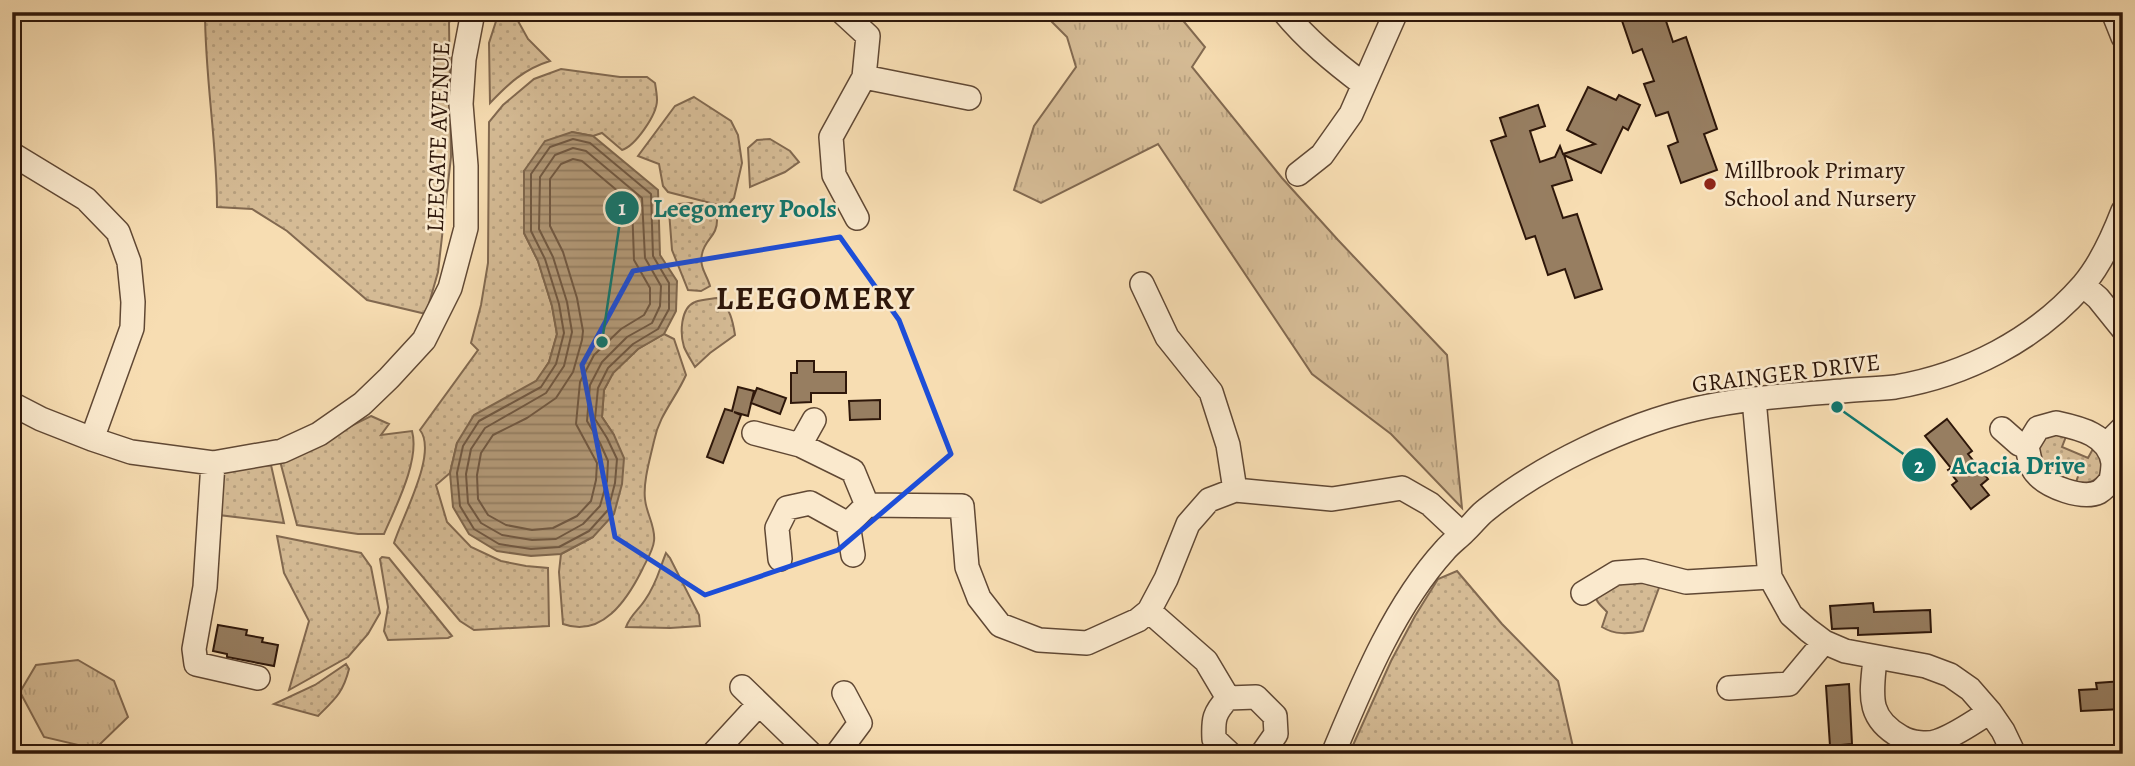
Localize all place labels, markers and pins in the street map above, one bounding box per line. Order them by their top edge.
place label: Millbrook Primary School and Nursery [1724,154,1916,214]
marker: Millbrook Primary School and Nursery [1702,176,1718,192]
callout: Leegomery Pools [604,184,851,231]
callout: Acacia Drive [1902,442,2100,489]

